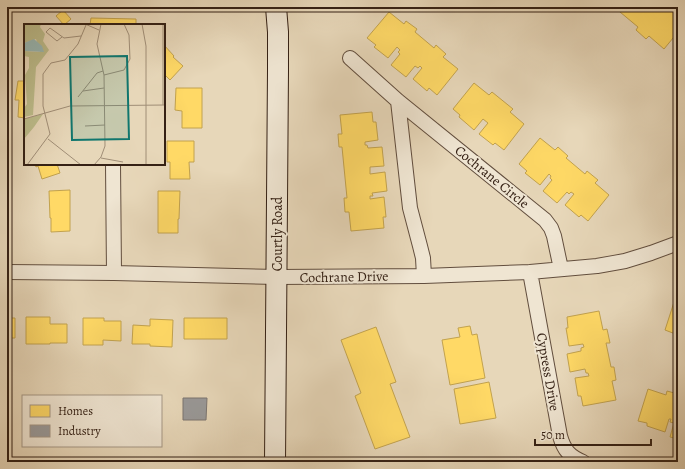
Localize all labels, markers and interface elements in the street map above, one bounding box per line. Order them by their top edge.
inset map [24,24,165,165]
street label: Cochrane Circle [451,141,533,213]
street label: Courtly Road [268,196,287,271]
street label: Cochrane Drive [299,267,389,287]
street label: Cypress Drive [532,331,564,413]
legend [22,395,162,447]
text: Homes [58,403,93,419]
scale bar [535,421,651,447]
text: Industry [58,423,101,439]
text: 50 m [541,427,565,443]

